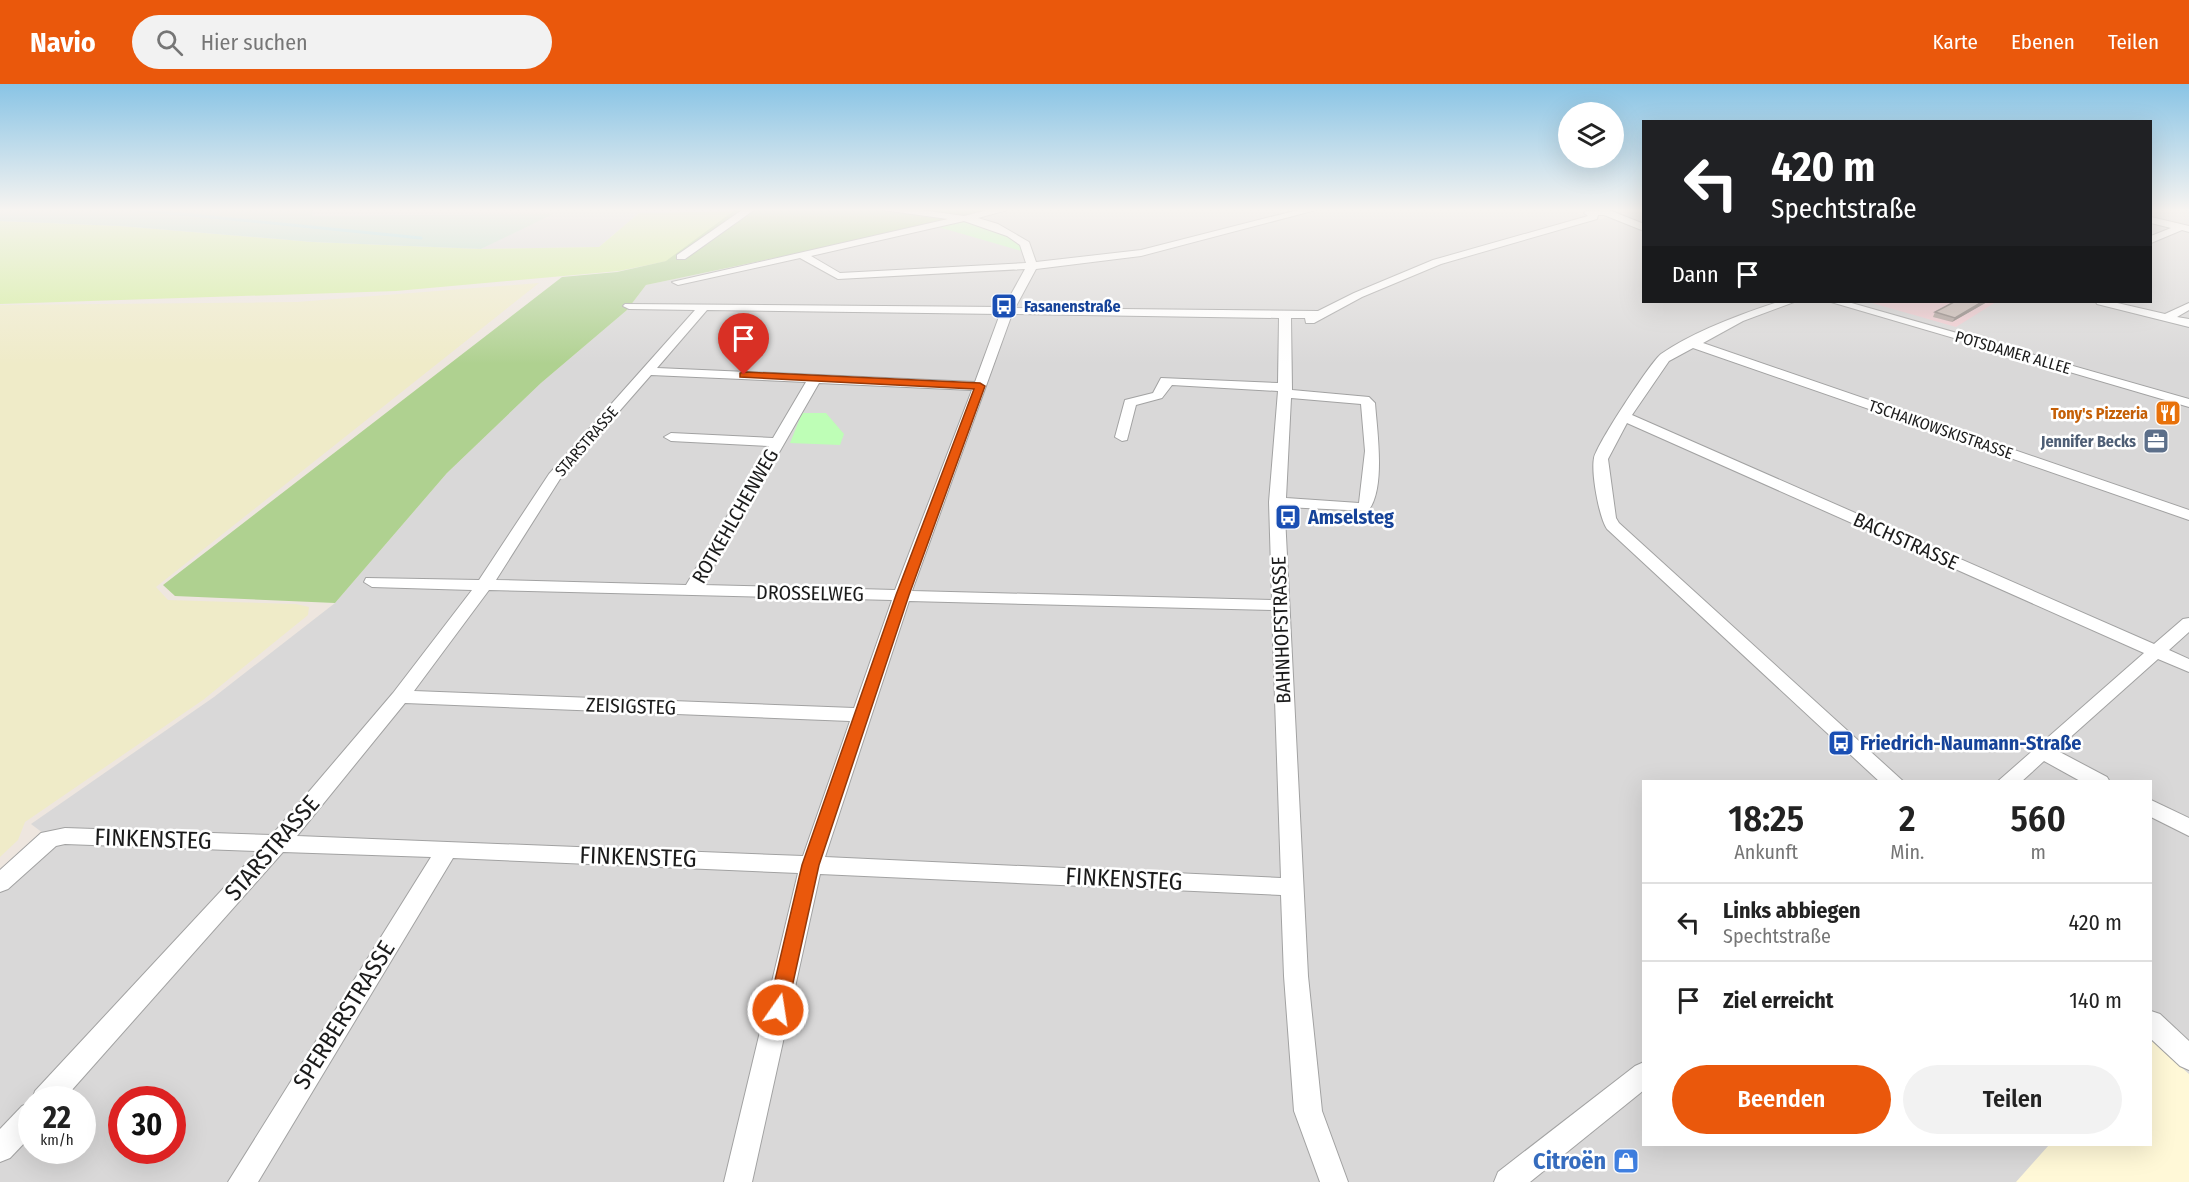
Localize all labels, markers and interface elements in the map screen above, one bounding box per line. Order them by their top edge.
search box [132,15,552,69]
text: Navio [30,26,96,59]
icon: search [153,26,186,59]
text: Hier suchen [201,29,308,56]
text: Karte [1932,29,1978,55]
text: Ebenen [2011,29,2075,55]
text: Teilen [2108,29,2159,55]
map controls [1558,102,1624,168]
button: layers [1558,102,1624,168]
text: 420 m [1771,142,1875,192]
icon: left [1672,144,1750,222]
text: Spechtstraße [1771,193,1917,225]
icon: arrive [1731,258,1764,291]
text: Dann [1672,261,1719,288]
bus stop icon: Fasanenstraße [989,291,1019,321]
place label: Fasanenstraße [1024,297,1121,316]
pin [718,313,769,375]
icon: arrive [727,322,760,355]
street label: POTSDAMER ALLEE [1953,327,2073,378]
street label: TSCHAIKOWSKISTRASSE [1866,396,2016,463]
restaurant icon: Tony's Pizzeria [2153,398,2183,428]
street label: STARSTRASSE [551,402,622,480]
place label: Tony's Pizzeria [2051,404,2148,423]
office icon: Jennifer Becks [2141,426,2171,456]
place label: Jennifer Becks [2040,432,2136,451]
street label: ROTKEHLCHENWEG [687,445,783,587]
bus stop icon: Amselsteg [1273,502,1303,532]
place label: Amselsteg [1307,505,1394,529]
street label: BACHSTRASSE [1850,507,1962,575]
street label: BAHNHOFSTRASSE [1266,556,1296,704]
street label: DROSSELWEG [756,580,864,606]
street label: ZEISIGSTEG [586,692,676,720]
bus stop icon: Friedrich-Naumann-Straße [1826,728,1856,758]
place label: Friedrich-Naumann-Straße [1860,731,2081,755]
street label: STARSTRASSE [219,790,325,906]
text: 18:25 [1728,797,1804,841]
text: 2 [1899,797,1915,841]
text: 560 [2010,797,2066,841]
street label: FINKENSTEG [94,823,212,855]
text: Ankunft [1734,840,1798,864]
text: Min. [1890,840,1924,864]
text: m [2030,840,2046,864]
street label: FINKENSTEG [579,841,697,873]
street label: FINKENSTEG [1065,862,1183,896]
text: Links abbiegen [1723,897,1861,924]
icon: left [1672,906,1705,939]
text: 420 m [2068,909,2122,936]
text: Spechtstraße [1723,924,1831,948]
street label: SPERBERSTRASSE [287,936,401,1094]
position arrow [746,978,810,1042]
icon: arrive [1672,984,1705,1017]
text: Ziel erreicht [1723,987,1834,1014]
text: 140 m [2069,987,2122,1014]
button: Beenden [1672,1065,1891,1134]
button: Teilen [1903,1065,2122,1134]
speed limit sign: 30 [108,1086,186,1164]
text: 22 [43,1100,71,1136]
text: km/h [40,1131,74,1149]
shop icon: Citroën [1611,1146,1641,1176]
place label: Citroën [1533,1147,1606,1175]

